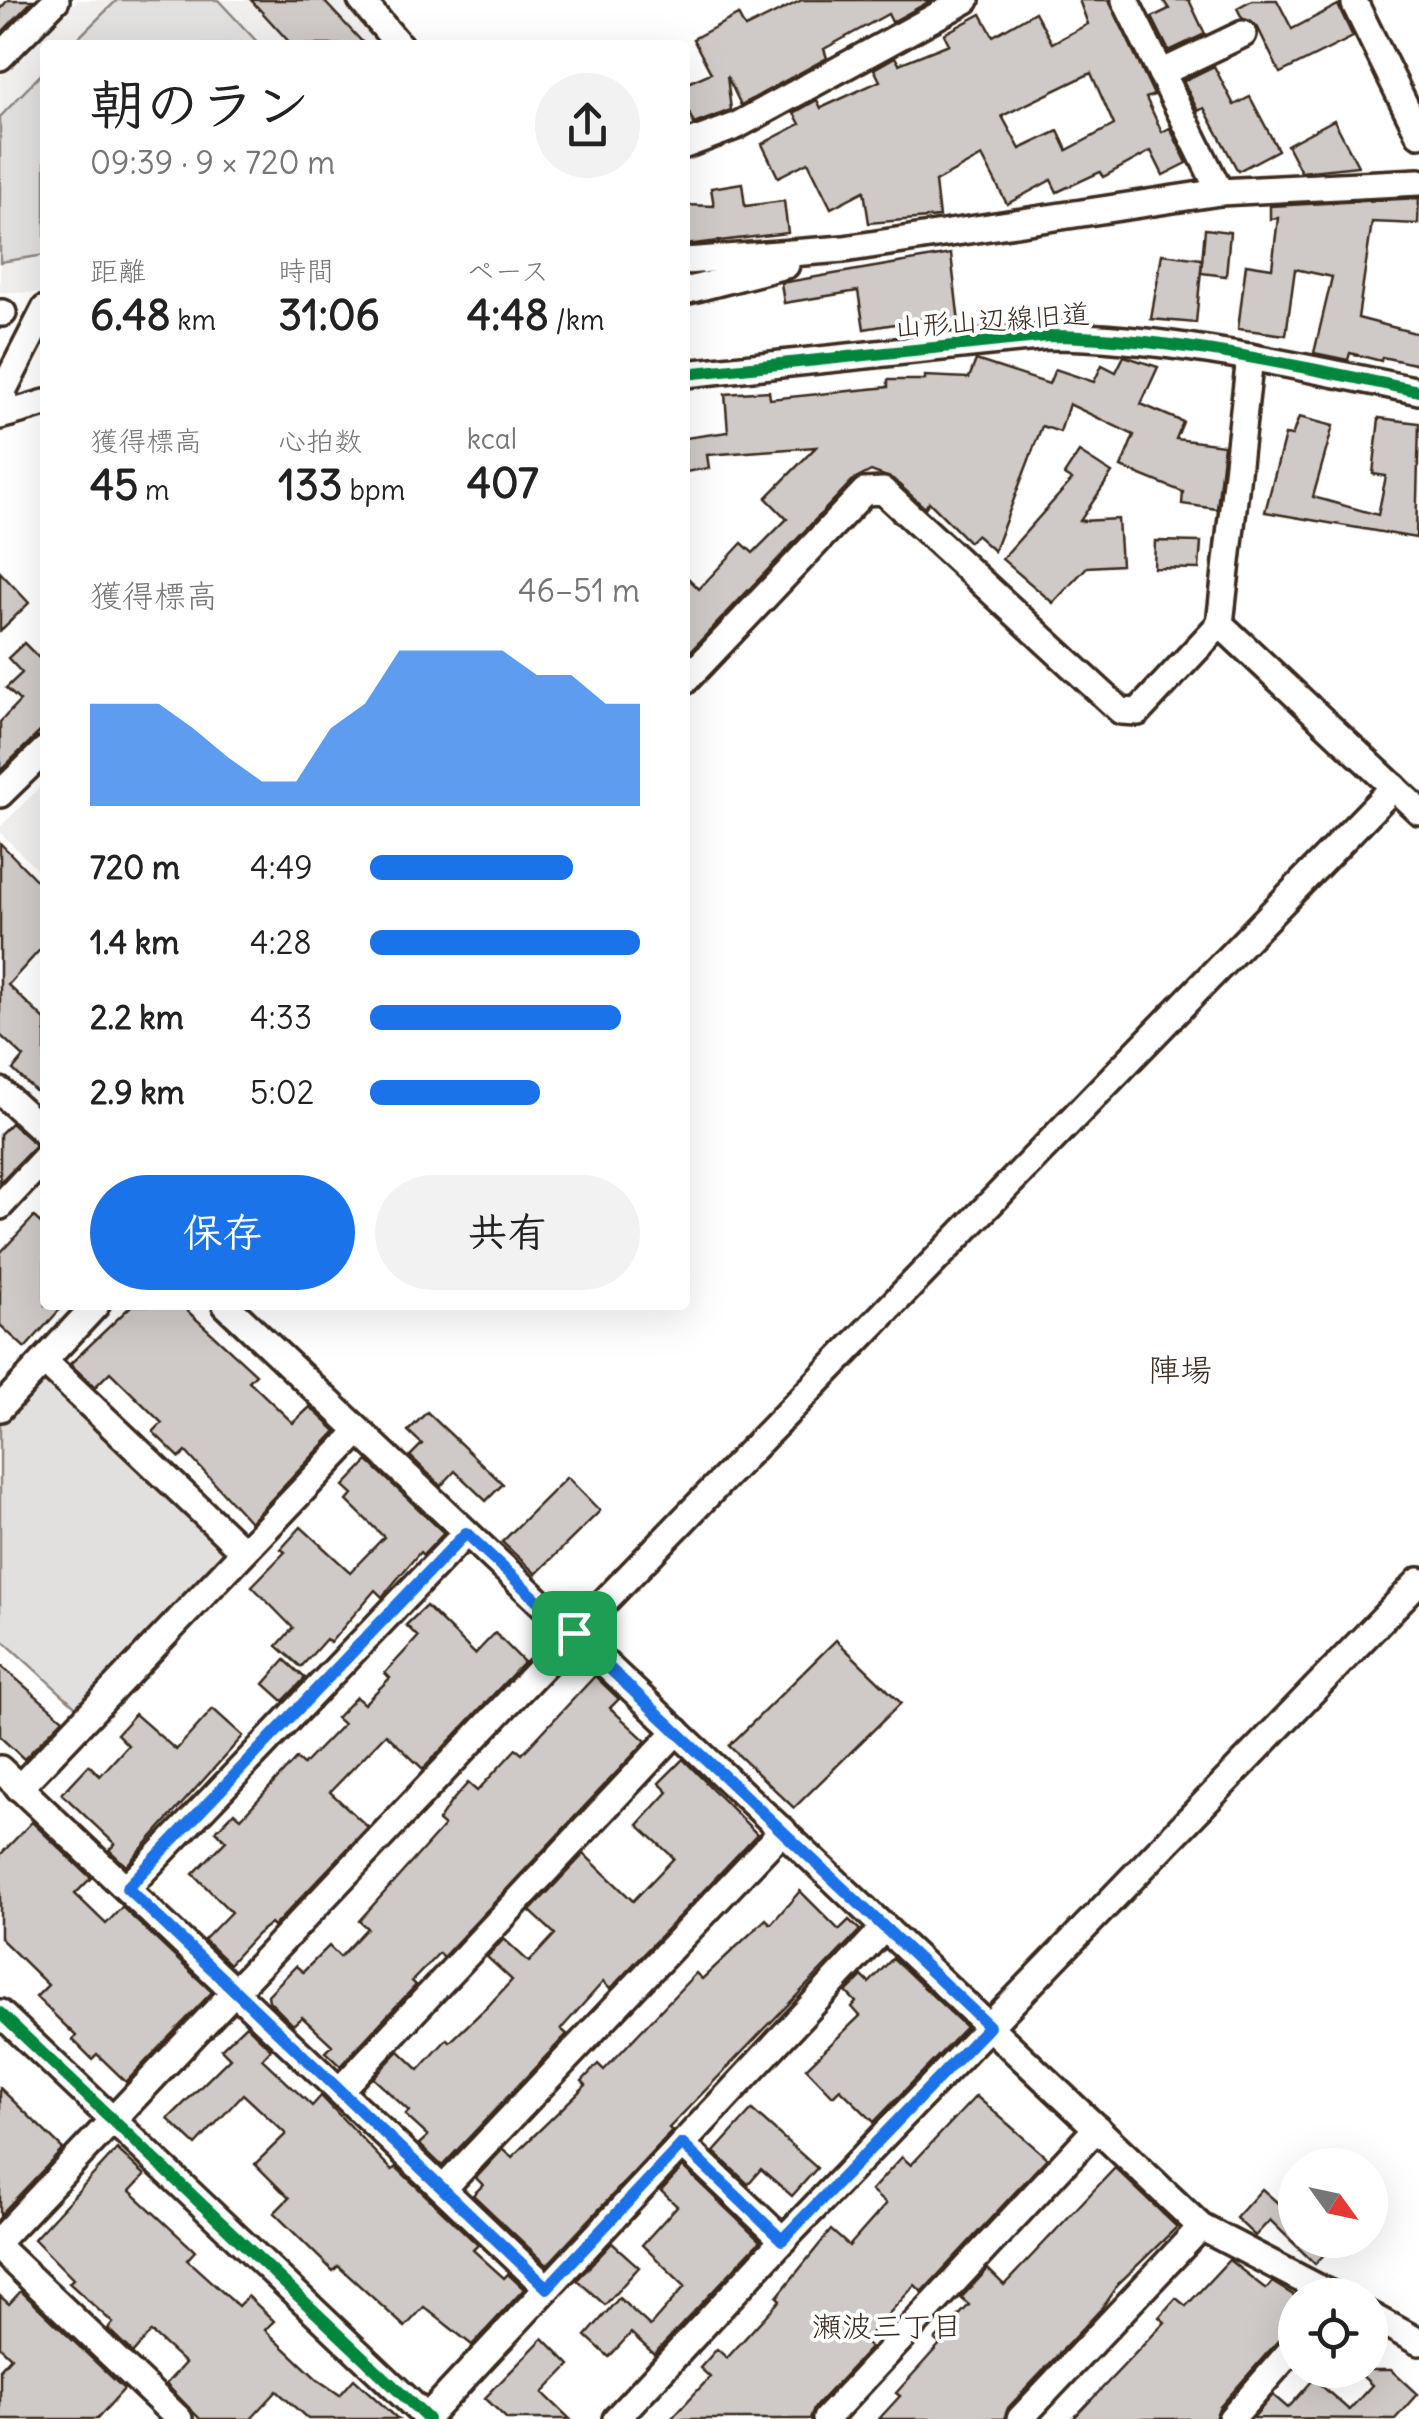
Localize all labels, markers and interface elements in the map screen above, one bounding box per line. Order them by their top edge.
text: 朝のラン [90,70,310,139]
button: share [535,73,640,178]
text: 09:39 · 9 × 720 m [90,142,335,183]
text: 距離 [90,253,146,289]
text: 時間 [278,253,334,289]
text: ペース [467,253,549,289]
text: 6.48 [90,289,171,341]
text: 31:06 [278,289,380,341]
text: 4:48 [467,289,549,341]
street label: 山形山辺線旧道 [893,295,1091,345]
text: km [171,302,216,338]
text: /km [549,302,605,338]
text: kcal [467,421,517,457]
text: 獲得標高 [90,423,202,459]
text: 心拍数 [278,423,362,459]
text: 407 [467,457,539,509]
text: 45 [90,459,138,511]
text: 133 [278,459,343,511]
text: m [138,472,170,508]
text: bpm [343,472,405,508]
text: 46–51 m [518,570,640,611]
text: 獲得標高 [90,575,218,616]
text: 720 m [90,847,180,888]
text: 4:49 [250,847,313,888]
text: 1.4 km [90,922,179,963]
text: 4:28 [250,922,312,963]
text: 2.2 km [90,997,184,1038]
text: 4:33 [250,997,312,1038]
text: 2.9 km [90,1072,185,1113]
text: 5:02 [250,1072,314,1113]
button: 保存 [90,1175,355,1290]
button: 共有 [375,1175,640,1290]
district label: 陣場 [1148,1349,1212,1390]
pin [532,1591,617,1676]
icon: arrive [547,1606,602,1661]
north arrow [1278,2148,1388,2258]
map controls [1278,2148,1388,2388]
button: locate [1278,2278,1388,2388]
district label: 瀬波三丁目 [812,2307,962,2345]

